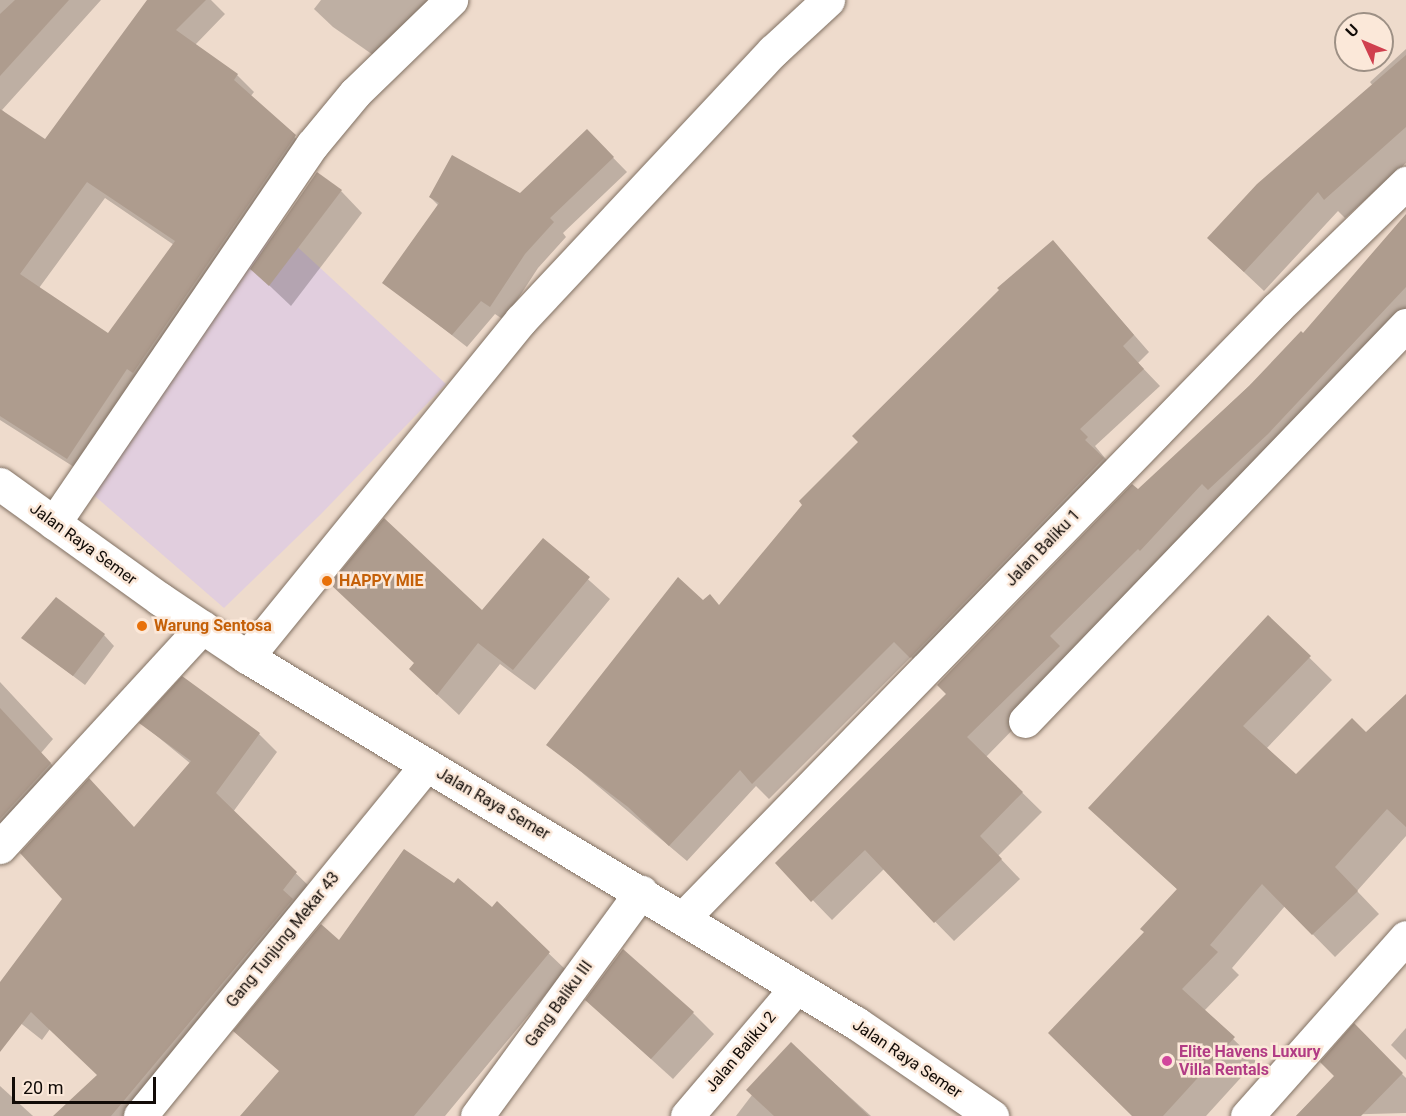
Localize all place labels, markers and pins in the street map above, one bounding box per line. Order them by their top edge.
place label: HAPPY MIE [339,571,423,591]
marker: HAPPY MIE [320,574,334,588]
place label: Warung Sentosa [154,616,272,636]
marker: Warung Sentosa [135,619,149,633]
place label: Elite Havens Luxury Villa Rentals [1179,1042,1321,1080]
marker: Elite Havens Luxury Villa Rentals [1160,1054,1174,1068]

